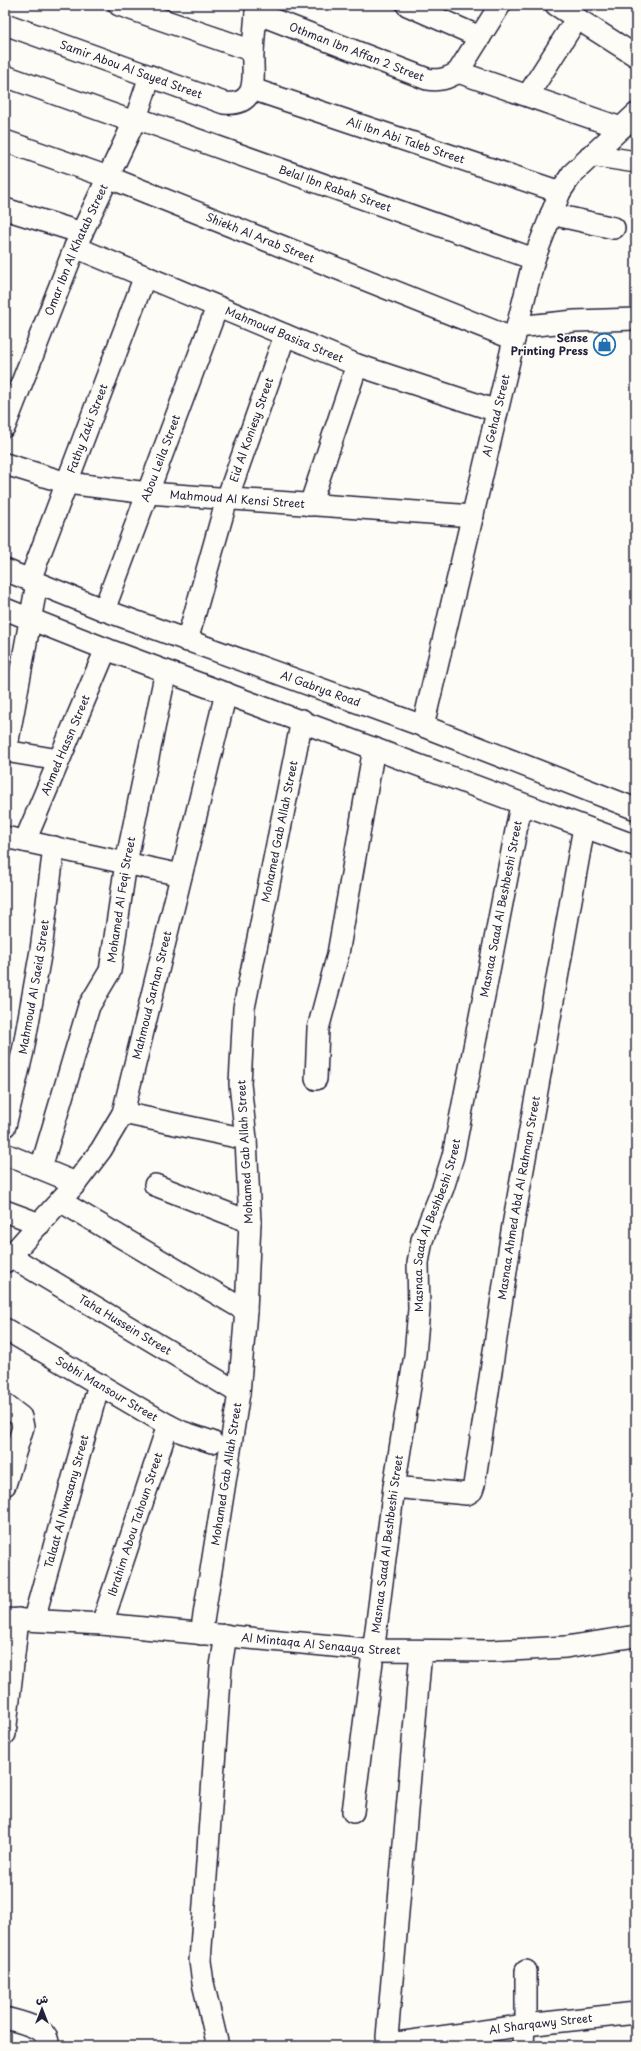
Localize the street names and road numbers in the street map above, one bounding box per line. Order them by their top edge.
street label: Othman Ibn Affan 2 Street [287,18,427,85]
street label: Samir Abou Al Sayed Street [58,35,205,103]
street label: Ali Ibn Abi Taleb Street [344,112,468,168]
street label: Belal Ibn Rabah Street [276,160,394,216]
street label: Omar Ibn Al Khatab Street [40,181,112,318]
street label: Shiekh Al Arab Street [204,208,318,267]
street label: Mahmoud Basisa Street [223,302,346,366]
street label: Al Gehad Street [478,372,514,458]
street label: Eid Al Koniesy Street [225,374,278,484]
street label: Fathy Zaki Street [62,381,112,475]
street label: Abou Leila Street [136,412,184,504]
street label: Mahmoud Al Kensi Street [169,486,306,512]
street label: Al Gabrya Road [278,666,363,710]
street label: Ahmed Hassn Street [36,692,94,798]
street label: Mohamed Gab Allah Street [256,758,302,904]
street label: Masnaa Saad Al Beshbeshi Street [475,819,526,999]
street label: Mohamed Al Feqi Street [102,835,139,964]
street label: Mahmoud Al Saeid Street [14,918,53,1056]
street label: Mahmoud Sarhan Street [127,929,175,1061]
street label: Mohamed Gab Allah Street [232,1079,257,1224]
street label: Masnaa Ahmed Abd Al Rahman Street [493,1095,544,1301]
street label: Masnaa Saad Al Beshbeshi Street [409,1137,464,1312]
street label: Taha Hussein Street [75,1290,176,1359]
street label: Sobhi Mansour Street [53,1352,161,1425]
street label: Mohamed Gab Allah Street [206,1401,245,1546]
street label: Talaat Al Nwasany Street [40,1432,93,1570]
street label: Ibrahim Abou Tahoun Street [103,1450,167,1598]
street label: Masnaa Saad Al Beshbeshi Street [367,1454,407,1634]
street label: Al Mintaqa Al Senaaya Street [241,1628,401,1658]
street label: Al Sharqawy Street [488,2009,594,2038]

